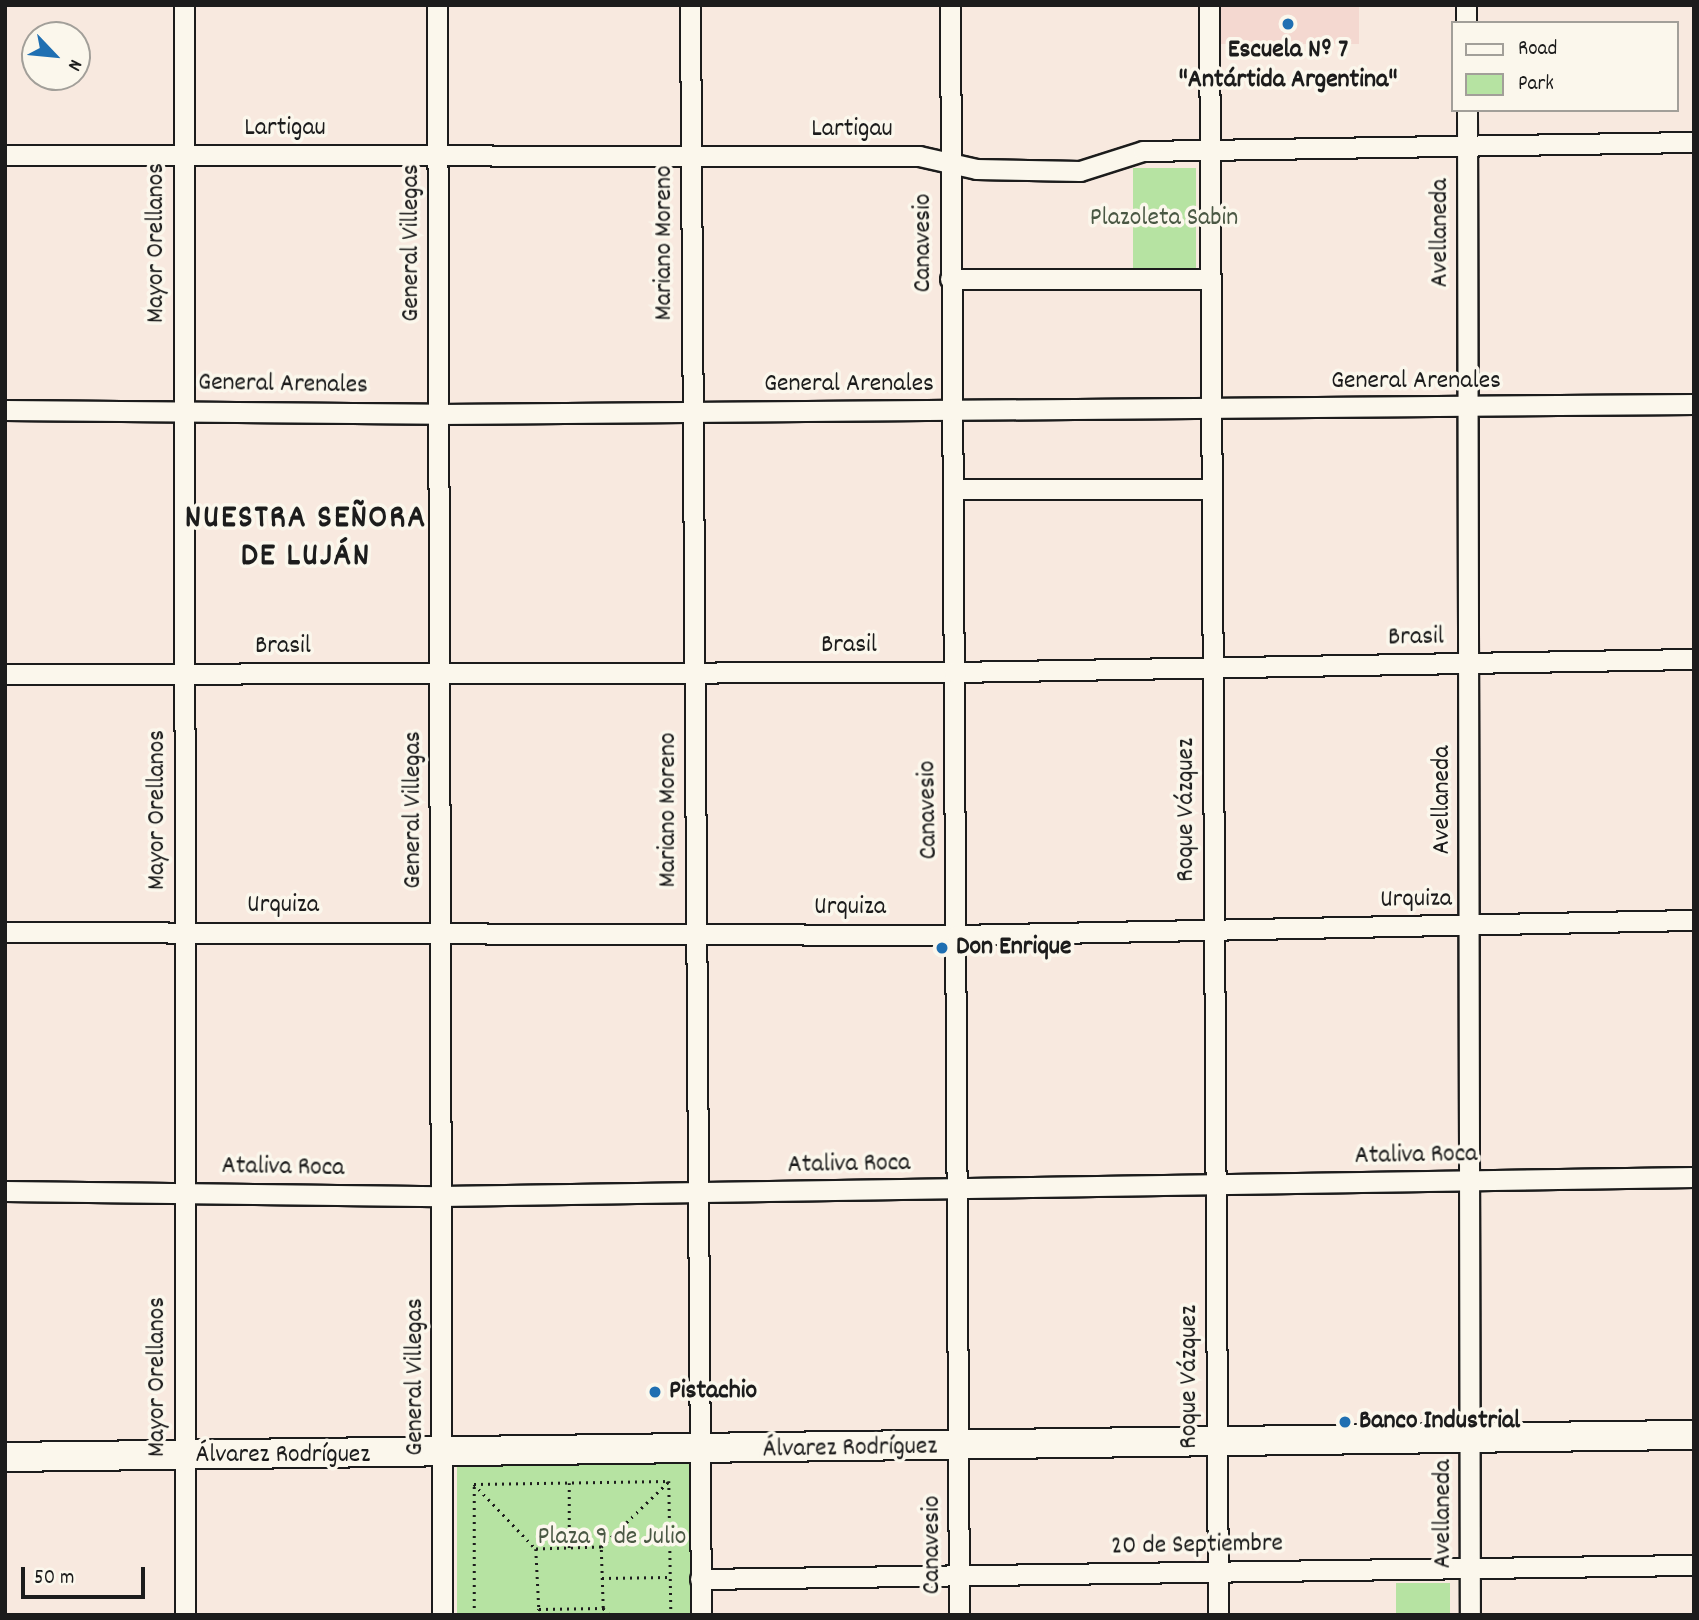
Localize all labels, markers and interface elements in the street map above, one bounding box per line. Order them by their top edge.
marker: Escuela Nº 7 "Antártida Argentina" [1280,16,1296,32]
north arrow [21,21,91,91]
legend [1450,21,1678,112]
place label: Escuela Nº 7 "Antártida Argentina" [1179,35,1397,96]
text: Road [1518,35,1557,65]
text: N [59,54,88,75]
text: Park [1518,70,1554,100]
street label: Lartigau [244,113,326,145]
street label: Lartigau [811,114,893,146]
street label: Mayor Orellanos [141,163,173,323]
street label: General Villegas [396,164,428,322]
street label: Mariano Moreno [649,165,681,321]
street label: Avellaneda [1425,179,1457,287]
street label: Canavesio [908,194,940,292]
park label: Plazoleta Sabin [1090,203,1238,235]
street label: General Arenales [1331,366,1501,398]
street label: General Arenales [198,368,368,402]
street label: General Arenales [764,369,934,401]
district label: NUESTRA SEÑORA DE LUJÁN [187,500,425,578]
street label: Brasil [1388,622,1444,654]
street label: Brasil [821,630,877,662]
street label: Brasil [255,631,311,663]
street label: Mayor Orellanos [142,730,174,890]
street label: General Villegas [398,731,430,889]
street label: Mariano Moreno [653,732,685,888]
street label: Roque Vázquez [1171,738,1203,882]
street label: Avellaneda [1427,746,1459,854]
street label: Canavesio [913,760,945,860]
street label: Urquiza [1380,884,1452,916]
street label: Urquiza [247,890,319,922]
street label: Urquiza [814,892,886,924]
place label: Don Enrique [956,932,1071,964]
marker: Don Enrique [934,940,950,956]
street label: Ataliva Roca [1354,1139,1478,1173]
street label: Ataliva Roca [787,1148,911,1182]
street label: Ataliva Roca [221,1151,345,1185]
street label: Mayor Orellanos [142,1297,174,1457]
street label: General Villegas [400,1298,432,1456]
street label: Roque Vázquez [1174,1305,1206,1449]
place label: Pistachio [669,1376,757,1408]
marker: Pistachio [647,1384,663,1400]
place label: Banco Industrial [1359,1406,1520,1438]
marker: Banco Industrial [1337,1414,1353,1430]
street label: Álvarez Rodríguez [763,1432,937,1466]
street label: Álvarez Rodríguez [196,1440,370,1472]
street label: Avellaneda [1428,1460,1460,1568]
street label: Canavesio [917,1496,949,1594]
park label: Plaza 9 de Julio [538,1522,686,1554]
street label: 20 de Septiembre [1111,1529,1283,1563]
scale bar [24,1554,149,1598]
text: 50 m [34,1564,74,1594]

